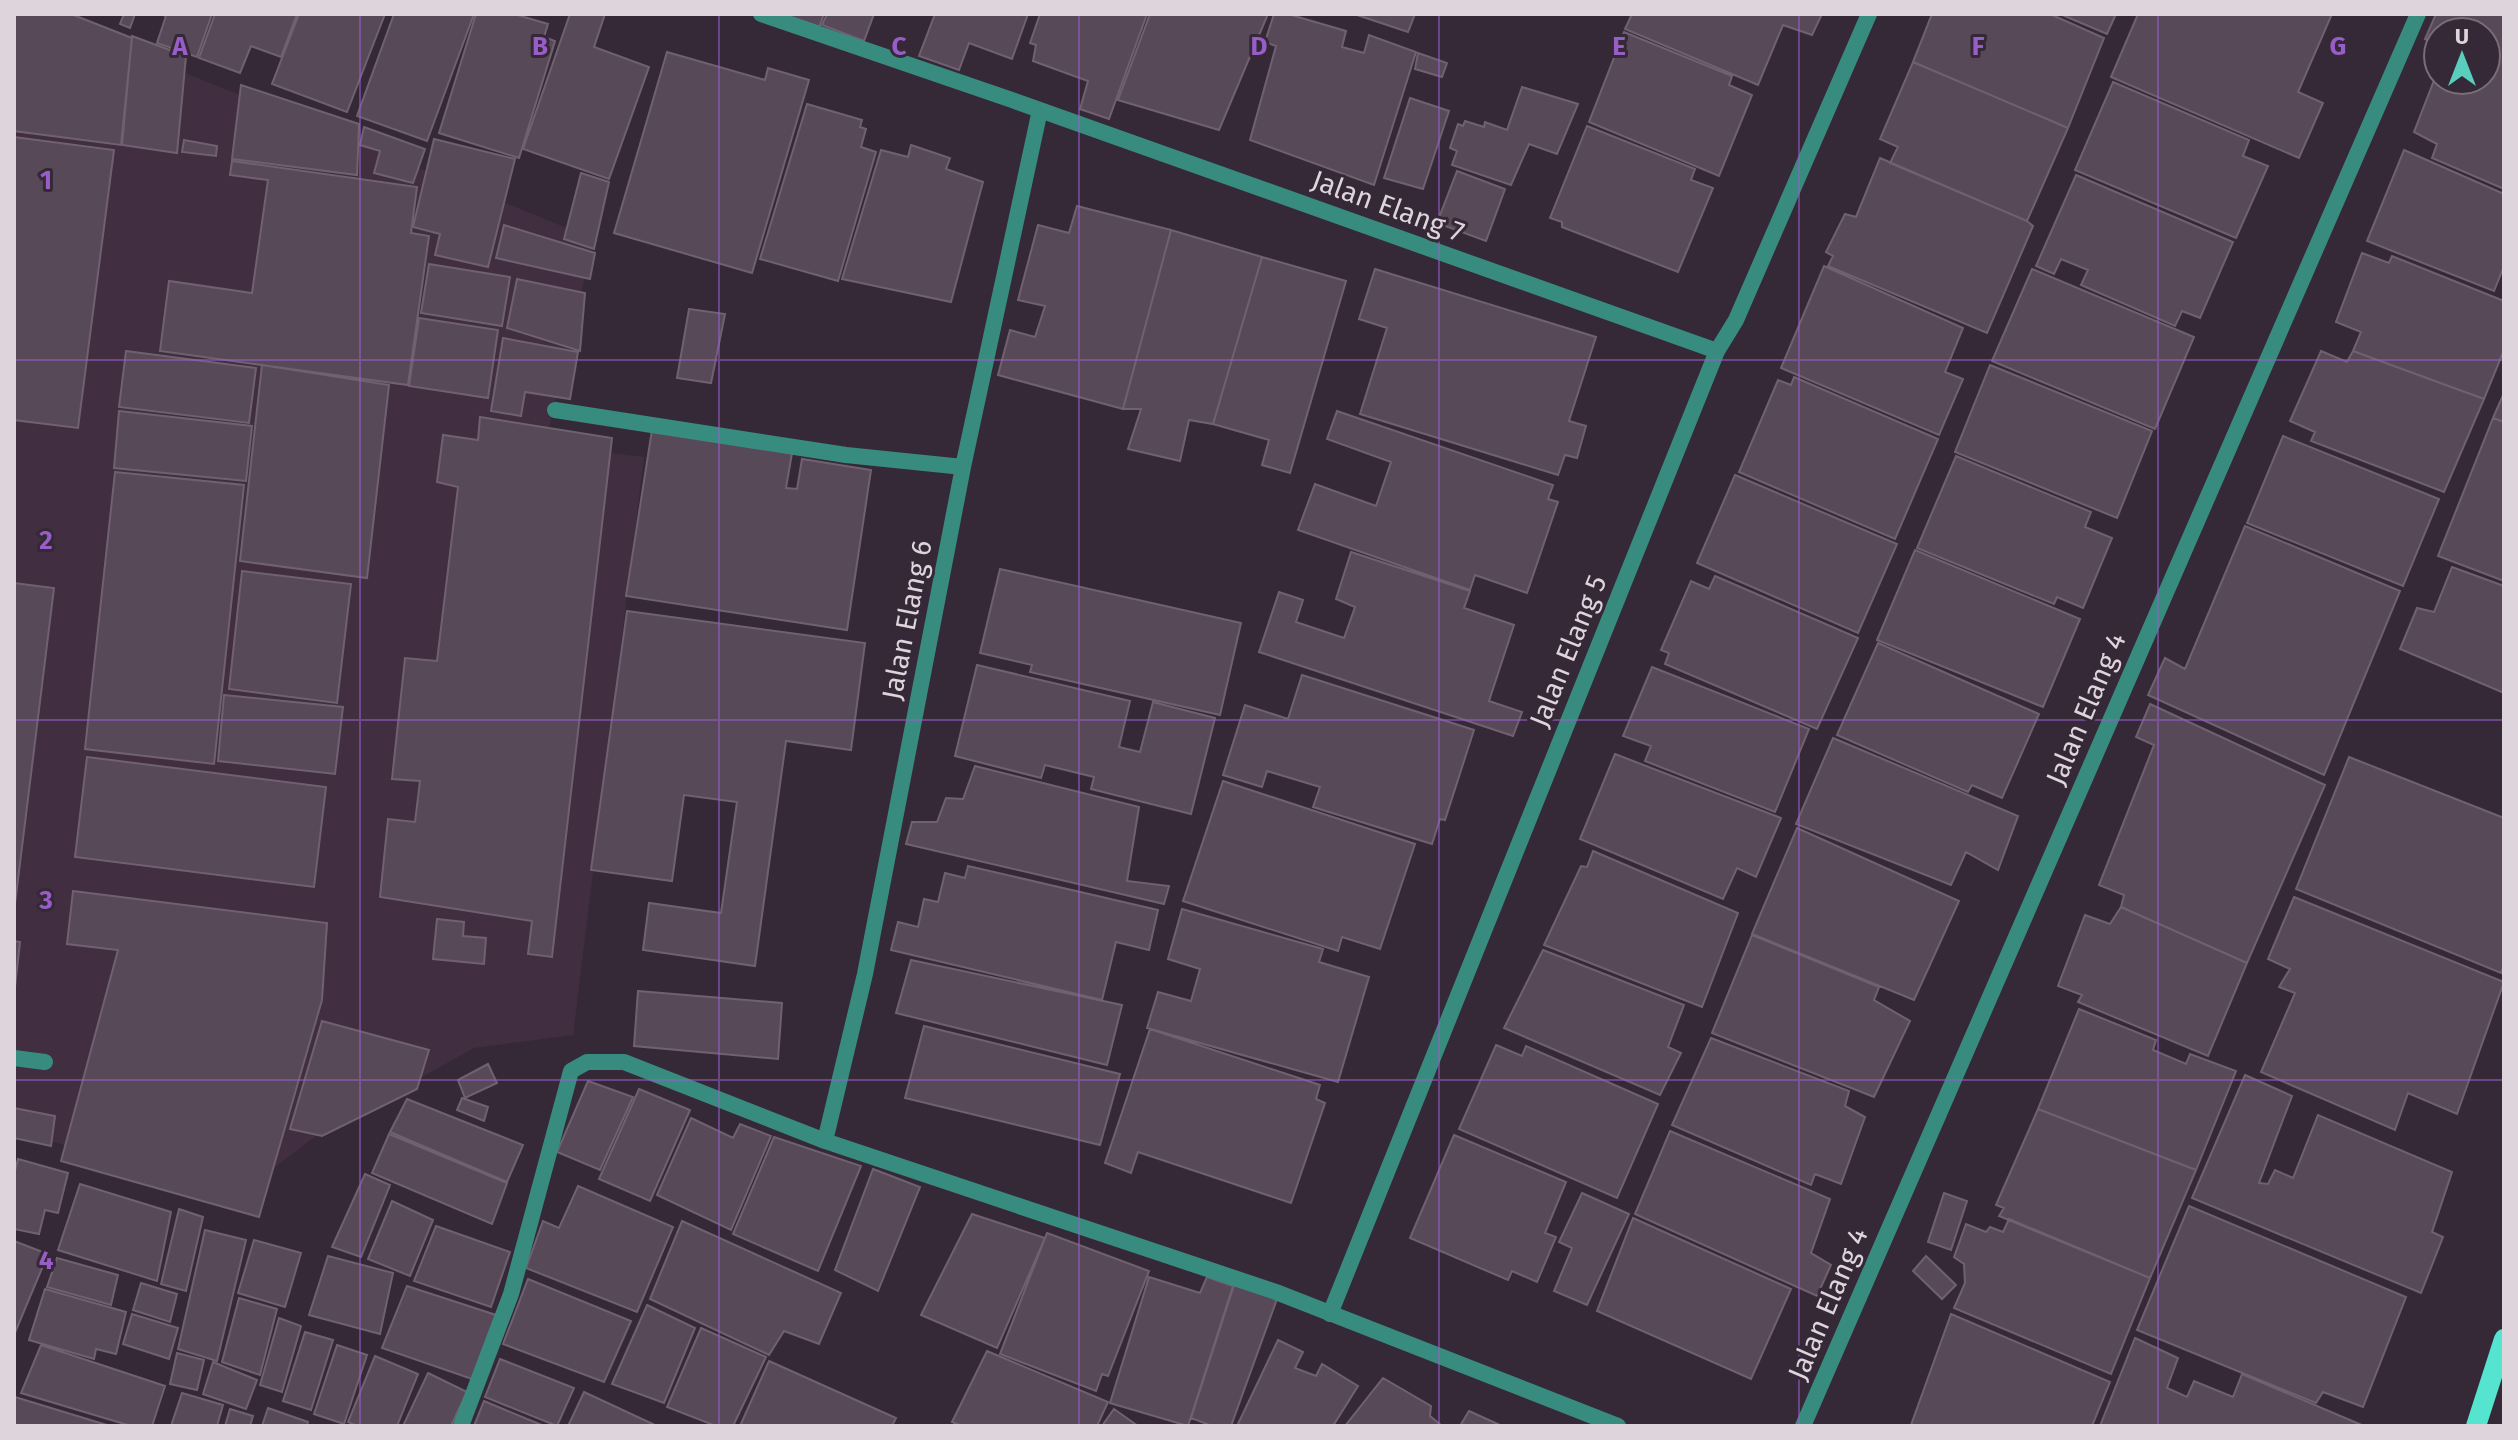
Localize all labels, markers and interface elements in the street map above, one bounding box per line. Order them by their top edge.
north arrow [2422,16,2502,96]
text: U [2455,23,2469,50]
text: A [171,31,188,62]
text: B [532,31,548,62]
text: C [892,31,907,62]
text: D [1251,31,1268,62]
text: E [1612,31,1626,62]
text: F [1972,31,1985,62]
text: G [2330,31,2346,62]
street label: Jalan Elang 7 [1307,163,1469,249]
text: 1 [40,165,52,196]
text: 2 [39,525,53,556]
street label: Jalan Elang 6 [875,537,939,703]
street label: Jalan Elang 5 [1523,570,1613,732]
street label: Jalan Elang 4 [2039,628,2133,790]
text: 3 [38,885,53,916]
street label: Jalan Elang 4 [1781,1223,1875,1385]
text: 4 [39,1245,54,1276]

